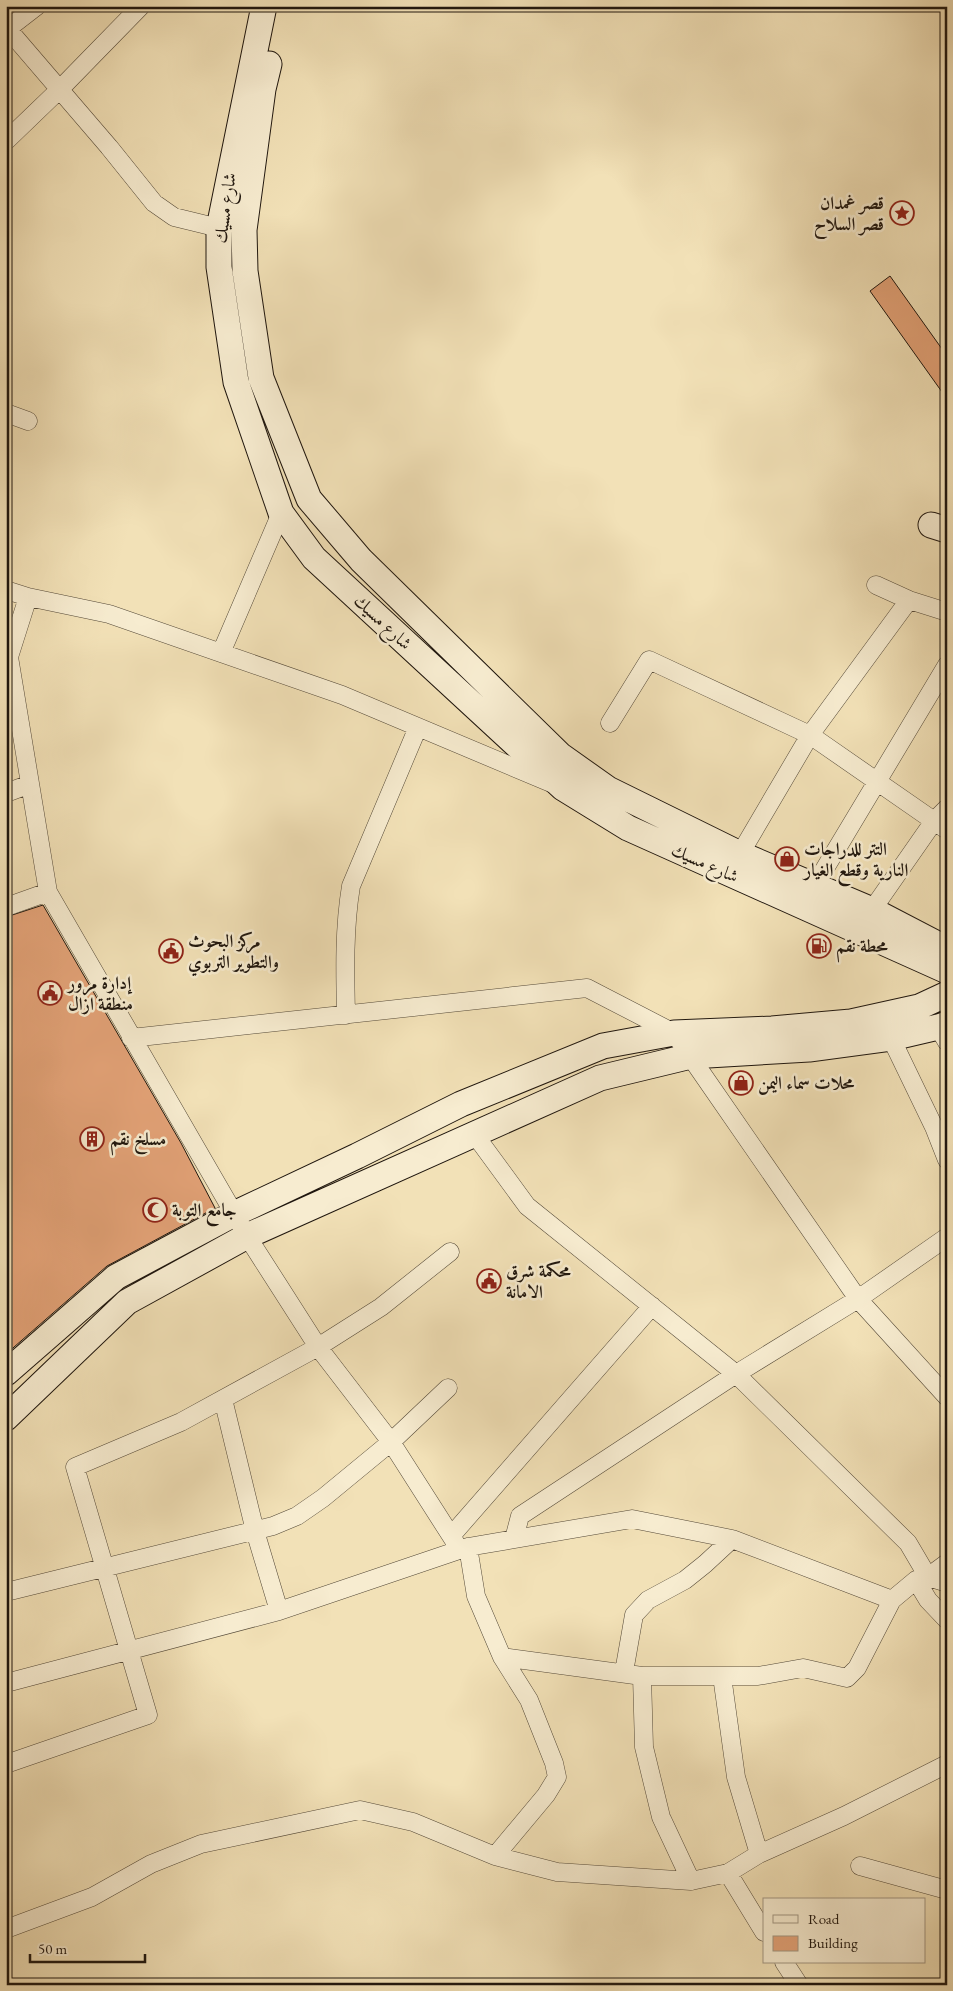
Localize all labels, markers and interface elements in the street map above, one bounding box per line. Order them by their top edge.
street label: شارع مسيك [208,171,245,245]
place label: قصر غمدان قصر السلاح [814,191,884,240]
place icon: قصر غمدان قصر السلاح [889,200,915,226]
street label: شارع مسيك [347,589,417,657]
place label: التتر للدراجات النارية وقطع الغيار [802,837,908,887]
street label: شارع مسيك [666,838,742,891]
shop icon: التتر للدراجات النارية وقطع الغيار [774,846,800,872]
place label: مركز البحوث والتطوير التربوي [188,929,279,977]
fuel station icon: محطة نقم [806,933,832,959]
place label: محطة نقم [836,934,889,963]
public building icon: مركز البحوث والتطوير التربوي [158,938,184,964]
place label: إدارة مرور منطقة ازال [66,971,133,1015]
public building icon: إدارة مرور منطقة ازال [37,980,63,1006]
shop icon: محلات سماء اليمن [728,1070,754,1096]
place label: محلات سماء اليمن [758,1071,855,1095]
building icon: مسلخ نقم [79,1126,105,1152]
place label: مسلخ نقم [110,1127,166,1156]
mosque icon: جامع التوبة [142,1197,168,1223]
place label: جامع التوبة [172,1198,237,1227]
place label: محكمة شرق الامانة [506,1259,572,1303]
public building icon: محكمة شرق الامانة [476,1268,502,1294]
legend [763,1898,926,1964]
text: Road [808,1909,840,1928]
scale bar [30,1931,145,1963]
text: Building [808,1933,858,1952]
text: 50 m [38,1939,67,1958]

